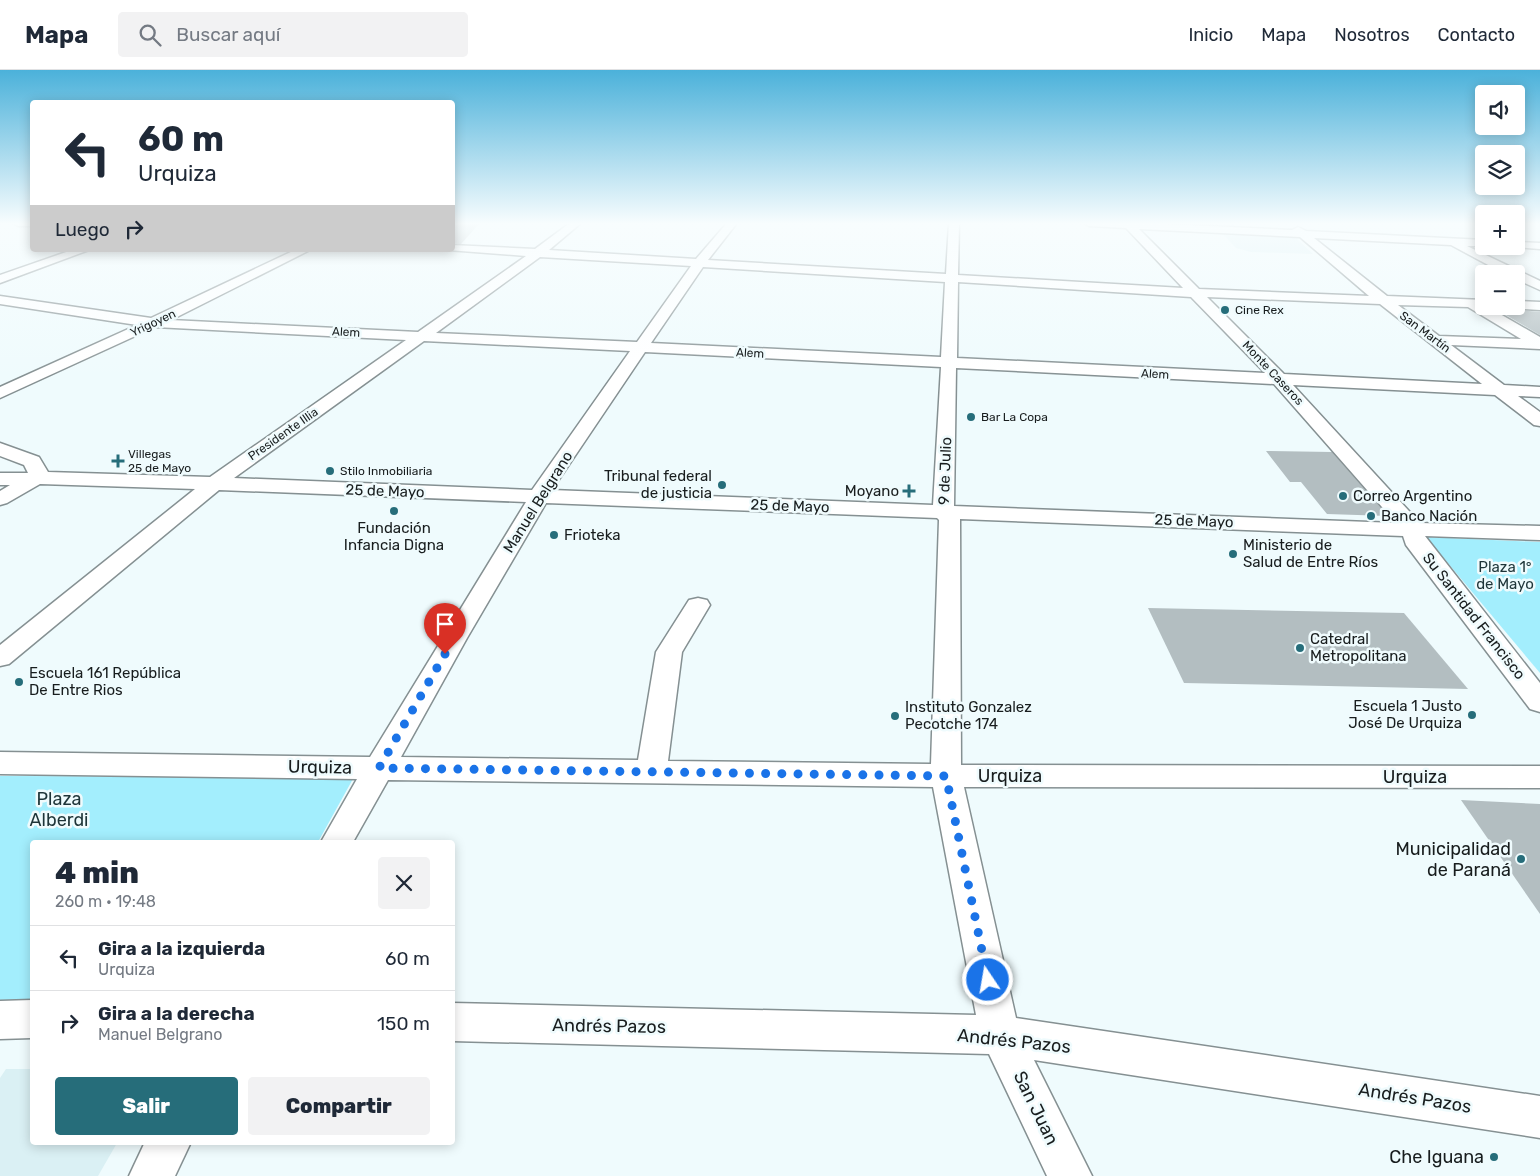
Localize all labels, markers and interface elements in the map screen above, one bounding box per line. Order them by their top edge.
search box [118,12,468,57]
text: Mapa [25,21,88,49]
icon: search [136,21,164,49]
text: Buscar aquí [176,23,280,46]
text: Inicio [1188,24,1233,46]
text: Mapa [1261,24,1306,46]
text: Nosotros [1334,24,1410,46]
text: Contacto [1438,24,1515,46]
map controls [1475,85,1525,315]
button: sound [1475,85,1525,135]
text: 60 m [138,118,224,160]
icon: left [55,120,120,185]
button: layers [1475,145,1525,195]
text: Urquiza [138,160,217,187]
button: + [1475,205,1525,255]
icon: right [120,215,148,243]
text: Luego [55,218,110,241]
button: − [1475,265,1525,315]
place label: Cine Rex [1235,303,1284,317]
marker: Cine Rex [1219,304,1231,316]
street label: Yrigoyen [128,306,178,340]
street label: San Martín [1397,308,1453,356]
street label: Alem [331,324,361,340]
street label: Monte Caseros [1240,338,1306,408]
street label: Alem [735,345,765,361]
street label: Alem [1140,366,1170,382]
street label: Presidente Illia [245,405,321,463]
place label: Bar La Copa [981,410,1048,424]
marker: Bar La Copa [965,411,977,423]
street label: 9 de Julio [935,437,955,505]
place label: Villegas 25 de Mayo [128,447,191,475]
street label: Manuel Belgrano [499,448,577,556]
marker: Villegas 25 de Mayo [112,455,124,467]
place label: Stilo Inmobiliaria [340,464,433,478]
marker: Stilo Inmobiliaria [324,465,336,477]
place label: Tribunal federal de justicia [604,467,712,502]
marker: Tribunal federal de justicia [716,479,728,491]
street label: 25 de Mayo [345,481,425,501]
place label: Moyano [845,482,899,500]
marker: Moyano [903,485,915,497]
place label: Correo Argentino [1353,487,1472,505]
marker: Correo Argentino [1337,490,1349,502]
street label: 25 de Mayo [750,496,830,516]
marker: Fundación Infancia Digna [388,505,400,517]
place label: Banco Nación [1381,507,1477,525]
marker: Banco Nación [1365,510,1377,522]
street label: 25 de Mayo [1154,511,1234,531]
place label: Fundación Infancia Digna [344,519,444,554]
place label: Frioteka [564,526,621,544]
marker: Frioteka [548,529,560,541]
place label: Ministerio de Salud de Entre Ríos [1243,536,1379,571]
marker: Ministerio de Salud de Entre Ríos [1227,548,1239,560]
street label: Su Santidad Francisco [1419,549,1529,683]
park label: Plaza 1° de Mayo [1476,558,1534,593]
pin [424,603,466,654]
icon: arrive [431,610,459,638]
place label: Catedral Metropolitana [1310,630,1407,665]
marker: Catedral Metropolitana [1294,642,1306,654]
place label: Escuela 161 República De Entre Rios [29,664,181,699]
marker: Escuela 161 República De Entre Rios [13,676,25,688]
place label: Escuela 1 Justo José De Urquiza [1348,697,1462,732]
place label: Instituto Gonzalez Pecotche 174 [905,698,1032,733]
marker: Escuela 1 Justo José De Urquiza [1466,709,1478,721]
marker: Instituto Gonzalez Pecotche 174 [889,710,901,722]
street label: Urquiza [288,755,352,779]
street label: Urquiza [978,765,1042,787]
street label: Urquiza [1383,766,1447,788]
park label: Plaza Alberdi [30,788,88,831]
place label: Municipalidad de Paraná [1396,838,1511,881]
marker: Municipalidad de Paraná [1515,853,1527,865]
text: 4 min [55,855,139,891]
button: close [378,857,430,909]
text: 260 m · 19:48 [55,892,156,911]
text: Gira a la izquierda [98,937,265,960]
icon: left [55,944,83,972]
text: 60 m [385,947,430,970]
position arrow [961,953,1013,1005]
text: Urquiza [98,960,155,979]
text: Gira a la derecha [98,1002,255,1025]
icon: right [55,1009,83,1037]
text: 150 m [377,1012,430,1035]
street label: Andrés Pazos [552,1014,666,1038]
street label: Andrés Pazos [956,1024,1072,1058]
text: Manuel Belgrano [98,1025,222,1044]
street label: San Juan [1009,1067,1063,1149]
button: Salir [55,1077,238,1135]
button: Compartir [248,1077,430,1135]
street label: Andrés Pazos [1357,1078,1473,1118]
place label: Che Iguana [1389,1146,1484,1168]
marker: Che Iguana [1488,1151,1500,1163]

